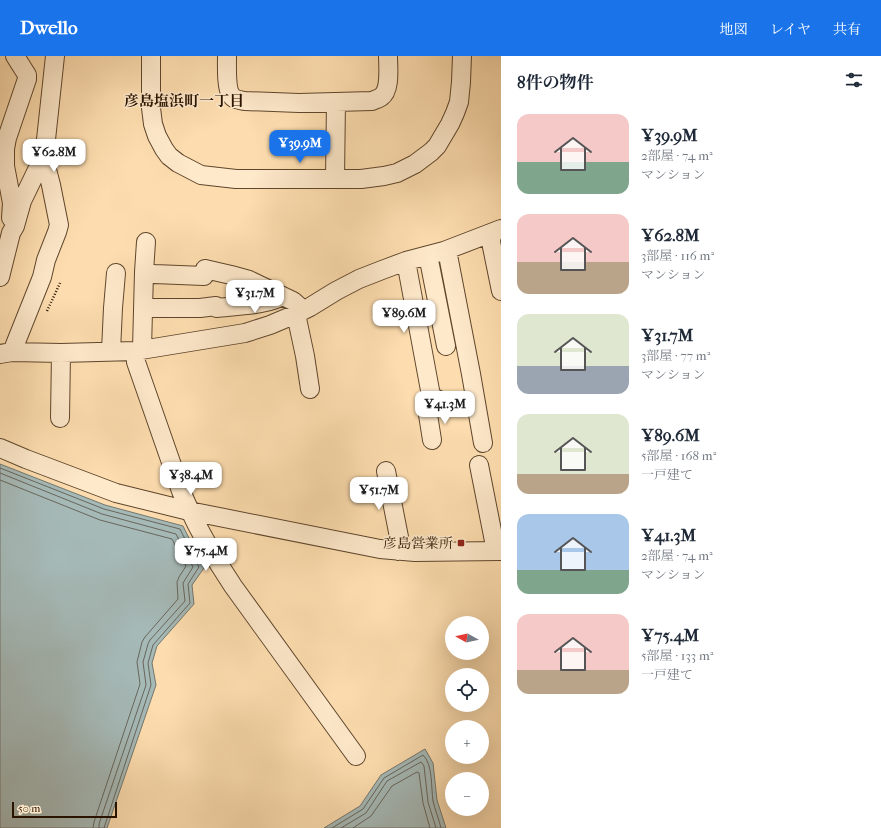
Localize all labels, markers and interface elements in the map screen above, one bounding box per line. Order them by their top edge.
text: Dwello [20,17,78,39]
text: 地図 [720,21,748,38]
text: レイヤ [770,21,811,38]
text: 共有 [833,21,861,38]
icon: filters [843,69,865,91]
text: 8件の物件 [517,72,594,92]
district label: 彦島塩浜町一丁目 [124,92,244,110]
text: ¥39.9M [641,125,698,145]
pin: ¥39.9M [267,130,333,164]
icon: home [549,130,597,178]
text: ¥39.9M [278,135,322,150]
pin: ¥62.8M [21,139,87,173]
text: ¥62.8M [32,144,76,159]
text: 2部屋 · 74 m² [641,148,713,163]
text: マンション [641,167,705,182]
text: ¥62.8M [641,225,700,245]
icon: home [549,230,597,278]
text: 3部屋 · 116 m² [641,248,714,263]
text: マンション [641,267,705,282]
pin: ¥31.7M [222,280,288,314]
text: ¥31.7M [235,285,275,300]
pin: ¥89.6M [371,300,437,334]
text: ¥89.6M [382,305,426,320]
text: ¥31.7M [641,325,693,345]
icon: home [549,330,597,378]
text: 3部屋 · 77 m² [641,348,710,363]
text: マンション [641,367,705,382]
pin: ¥41.3M [412,391,478,425]
text: ¥41.3M [424,396,466,411]
text: ¥89.6M [641,425,700,445]
icon: home [549,430,597,478]
text: 5部屋 · 168 m² [641,448,716,463]
pin: ¥38.4M [158,462,224,496]
text: ¥38.4M [169,467,213,482]
text: 一戸建て [641,467,693,482]
pin: ¥51.7M [346,477,412,511]
text: ¥51.7M [359,482,399,497]
text: ¥41.3M [641,525,696,545]
icon: home [549,530,597,578]
place label: 彦島営業所 [383,535,453,552]
pin: ¥75.4M [173,538,239,572]
marker: 彦島営業所 [456,538,466,548]
text: ¥75.4M [184,543,228,558]
text: 2部屋 · 74 m² [641,548,713,563]
text: マンション [641,567,705,582]
north arrow [445,616,489,660]
map controls [445,616,489,816]
text: ¥75.4M [641,625,699,645]
icon: home [549,630,597,678]
text: 5部屋 · 133 m² [641,648,713,663]
text: 一戸建て [641,667,693,682]
button: locate [445,668,489,712]
button: + [445,720,489,764]
button: − [445,772,489,816]
scale bar [12,800,117,819]
text: 50 m [18,802,40,815]

